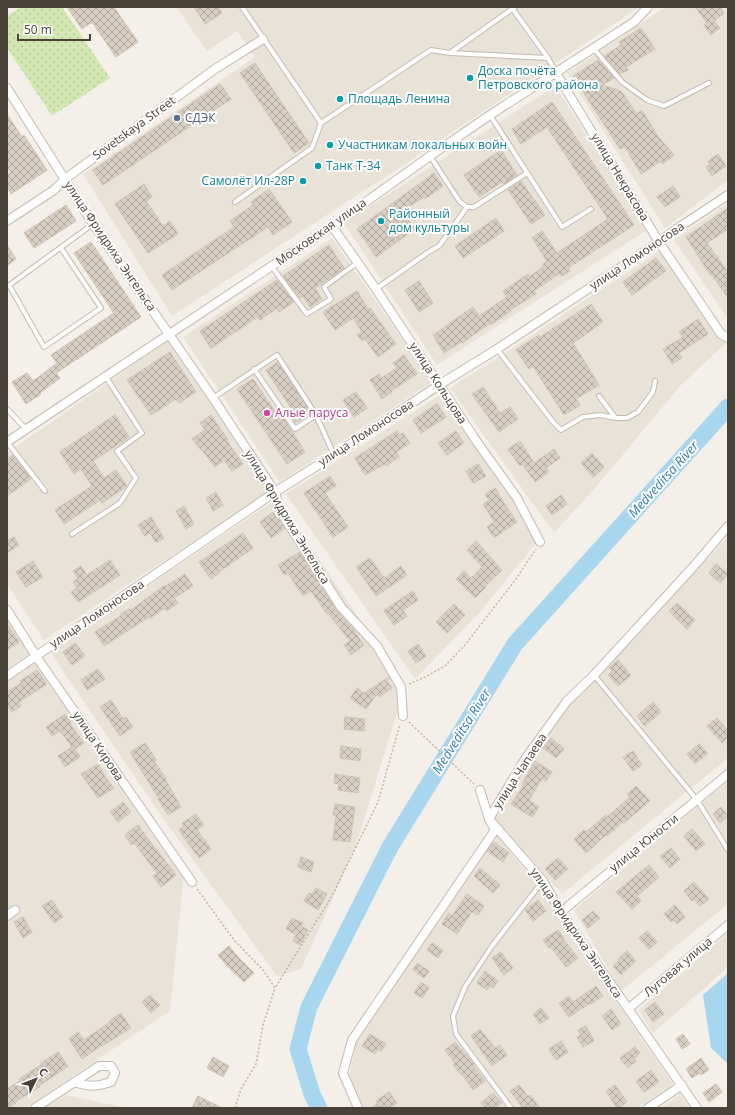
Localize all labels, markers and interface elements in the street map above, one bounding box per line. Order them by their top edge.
scale bar [18,16,90,42]
text: 50 m [24,21,52,38]
place label: Доска почёта Петровского района [478,62,598,93]
marker: Доска почёта Петровского района [465,73,475,83]
place label: Площадь Ленина [348,90,450,107]
street label: Sovetskaya Street [89,92,179,164]
marker: Площадь Ленина [335,94,345,104]
place label: СДЭК [185,109,216,126]
marker: СДЭК [172,113,182,123]
street label: улица Некрасова [587,129,653,224]
place label: Участникам локальных войн [338,136,507,153]
marker: Участникам локальных войн [325,140,335,150]
place label: Танк Т-34 [326,157,381,174]
marker: Танк Т-34 [313,161,323,171]
place label: Самолёт Ил-28Р [202,172,295,189]
marker: Самолёт Ил-28Р [298,176,308,186]
street label: улица Фридриха Энгельса [60,177,160,314]
street label: Московская улица [272,194,369,269]
place label: Районный дом культуры [389,205,469,236]
marker: Районный дом культуры [376,216,386,226]
street label: улица Ломоносова [586,218,687,294]
street label: улица Кольцова [406,338,471,427]
street label: улица Ломоносова [315,395,417,470]
place label: Алые паруса [275,404,348,421]
marker: Алые паруса [262,408,272,418]
water label: Medveditsa River [624,436,703,521]
street label: улица Фридриха Энгельса [241,446,334,587]
street label: улица Ломоносова [46,576,147,652]
water label: Medveditsa River [428,684,495,777]
street label: улица Кирова [69,707,128,784]
street label: улица Чапаева [489,730,550,812]
street label: улица Юности [606,810,682,876]
street label: улица Фридриха Энгельса [526,864,626,1001]
street label: Луговая улица [640,933,716,1000]
north arrow [16,1059,56,1099]
text: С [36,1064,52,1080]

